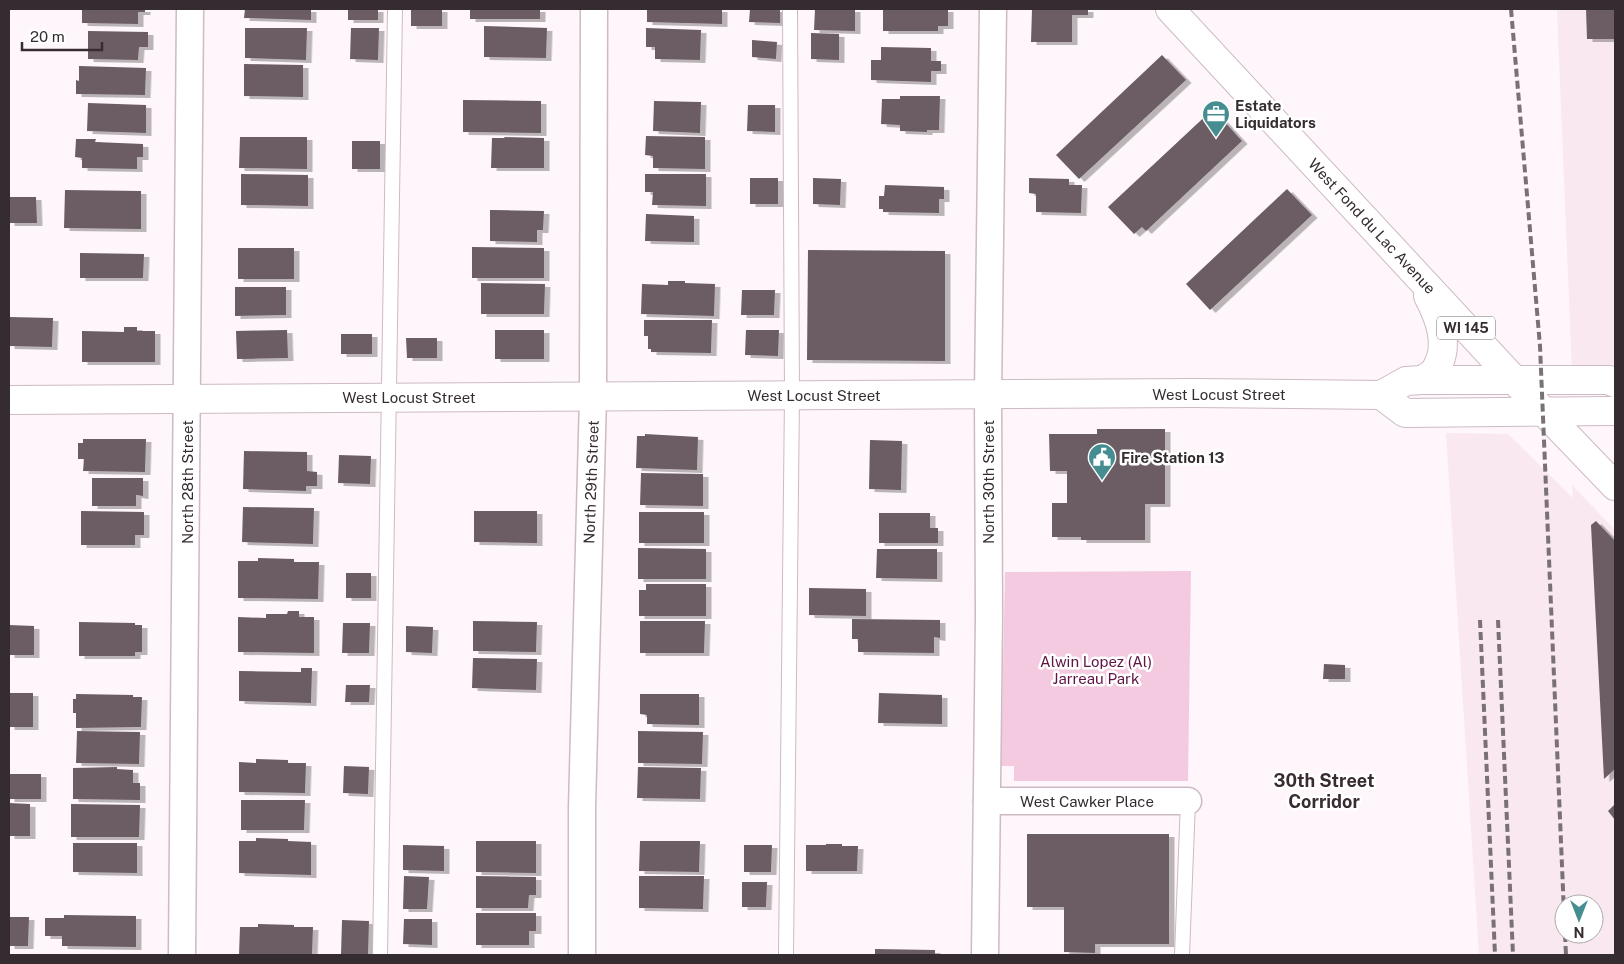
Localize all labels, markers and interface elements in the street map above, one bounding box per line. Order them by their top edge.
scale bar [22,20,102,52]
text: 20 m [30,28,65,45]
place label: Estate Liquidators [1235,97,1316,131]
office icon: Estate Liquidators [1201,99,1231,138]
street label: West Fond du Lac Avenue [1305,155,1439,297]
road number: WI 145 [1437,316,1495,339]
street label: West Locust Street [1152,386,1286,403]
street label: West Locust Street [747,387,881,404]
street label: West Locust Street [342,389,476,406]
street label: North 28th Street [179,420,196,544]
street label: North 29th Street [580,420,602,544]
street label: North 30th Street [980,420,997,544]
public building icon: Fire Station 13 [1087,442,1117,481]
place label: Fire Station 13 [1121,449,1225,466]
park label: Alwin Lopez (Al) Jarreau Park [1040,653,1152,687]
district label: 30th Street Corridor [1274,770,1374,812]
street label: West Cawker Place [1020,793,1154,810]
north arrow [1554,894,1604,944]
text: N [1574,924,1584,940]

